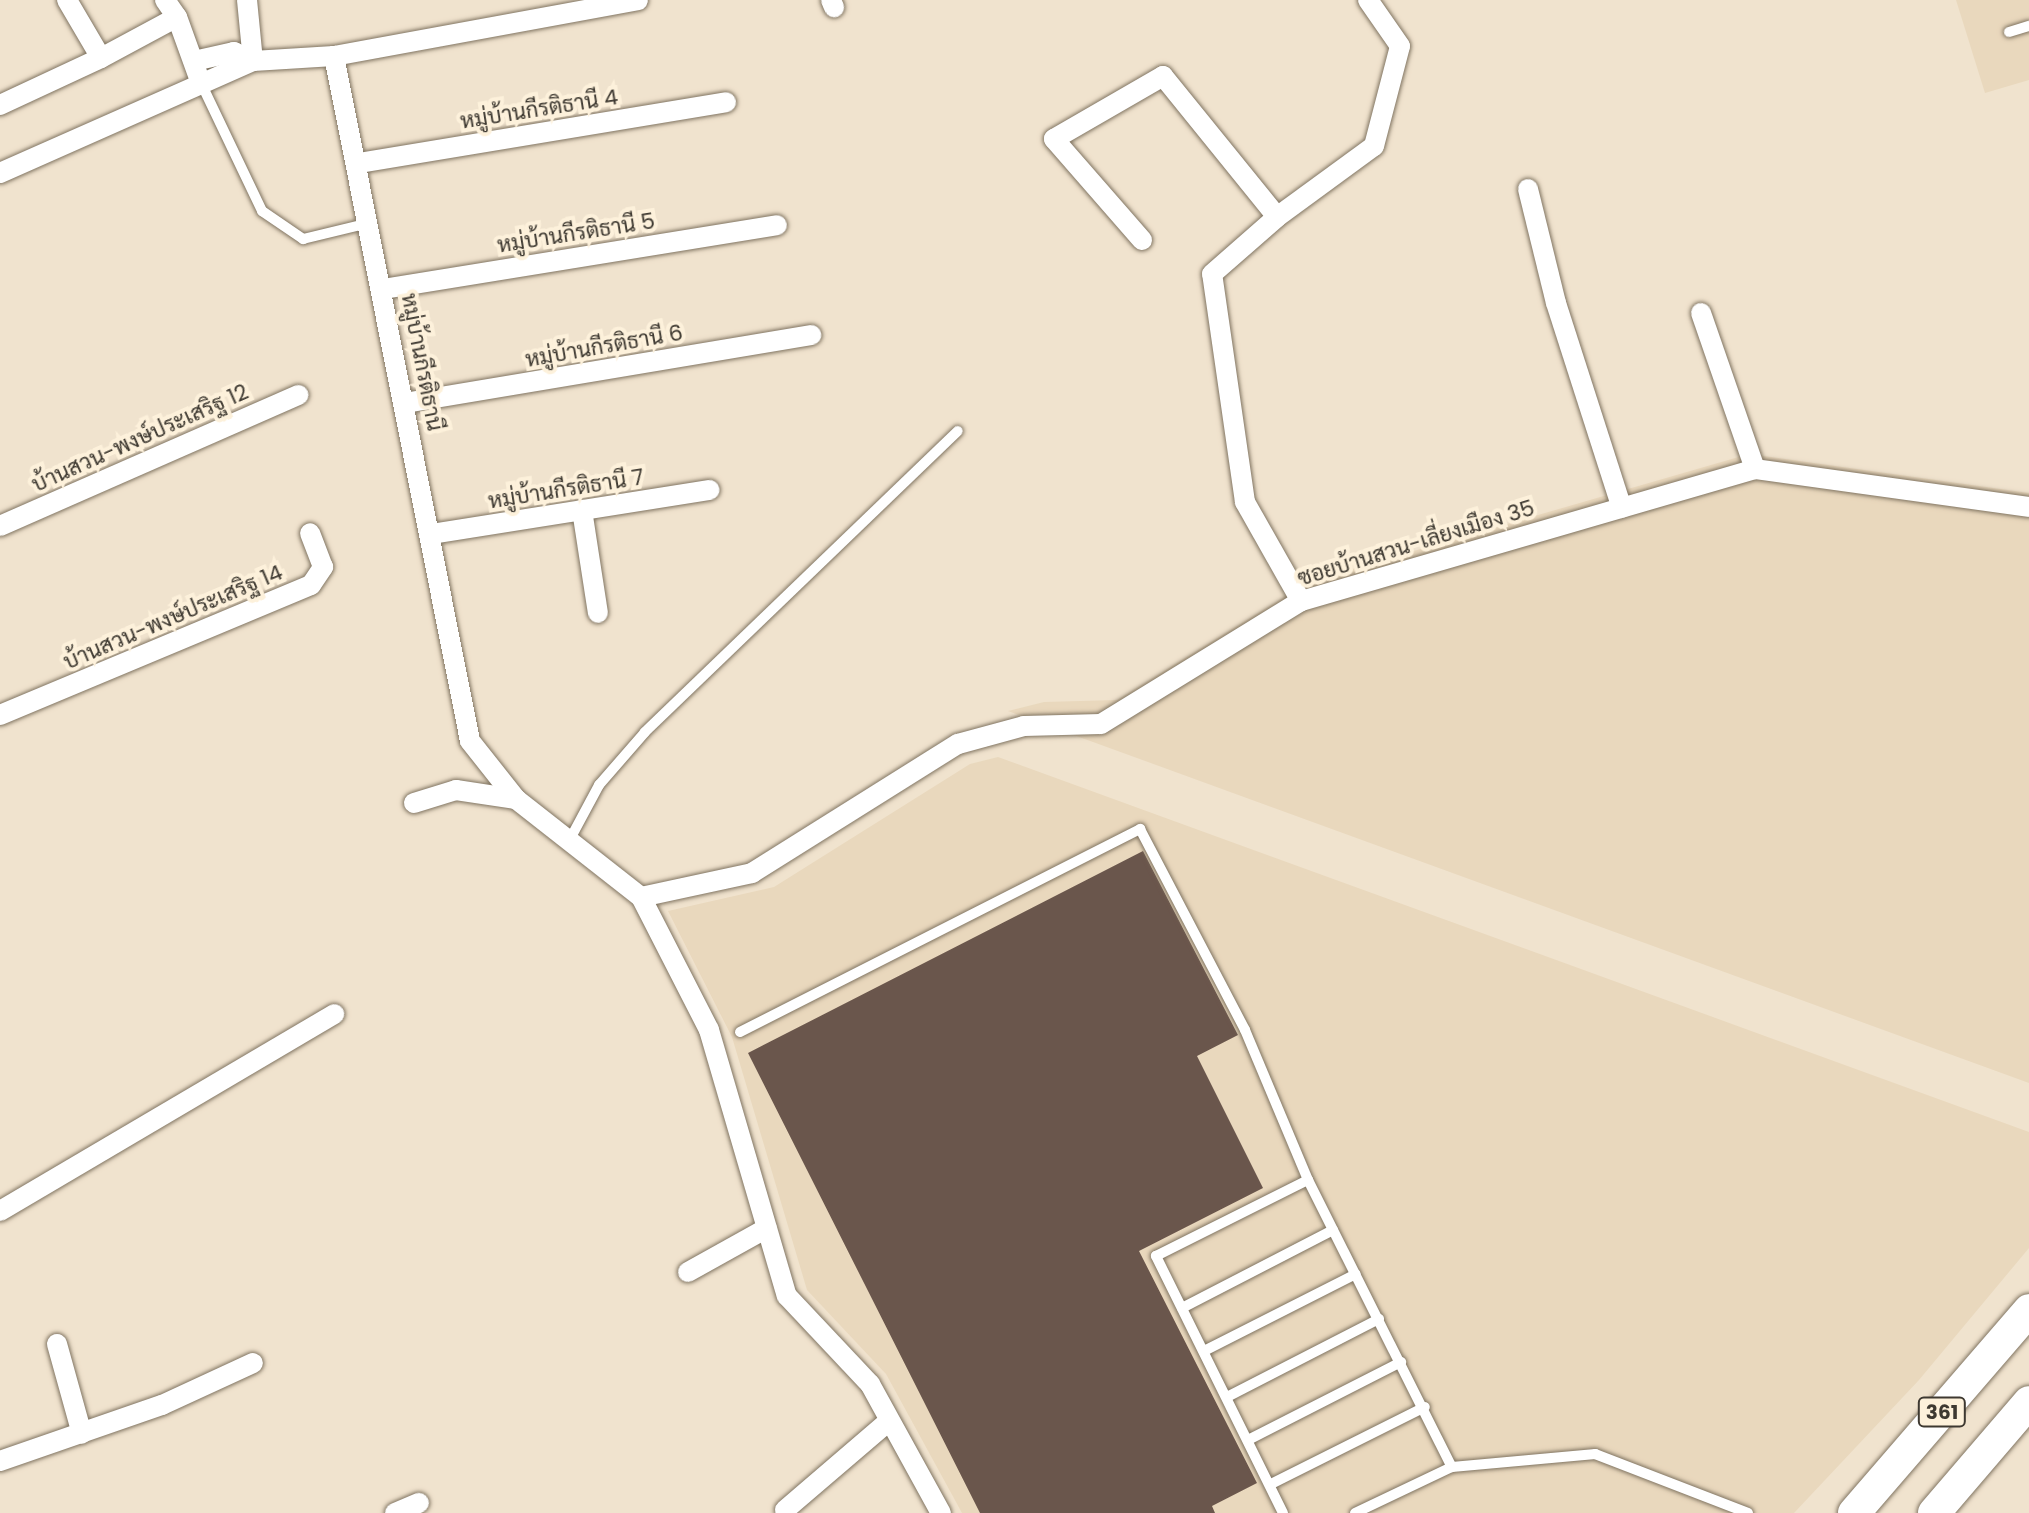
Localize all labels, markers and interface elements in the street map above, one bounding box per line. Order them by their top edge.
street label: หมู่บ้านกีรติธานี 4 [458,83,620,135]
street label: หมู่บ้านกีรติธานี 5 [495,207,657,259]
street label: หมู่บ้านกีรติธานี [396,291,448,433]
street label: หมู่บ้านกีรติธานี 6 [523,319,685,373]
street label: บ้านสวน-พงษ์ประเสริฐ 12 [28,378,252,498]
street label: หมู่บ้านกีรติธานี 7 [486,464,646,514]
street label: ซอยบ้านสวน-เลี่ยงเมือง 35 [1294,494,1538,592]
street label: บ้านสวน-พงษ์ประเสริฐ 14 [59,559,287,675]
road number: 361 [1916,1396,1968,1428]

